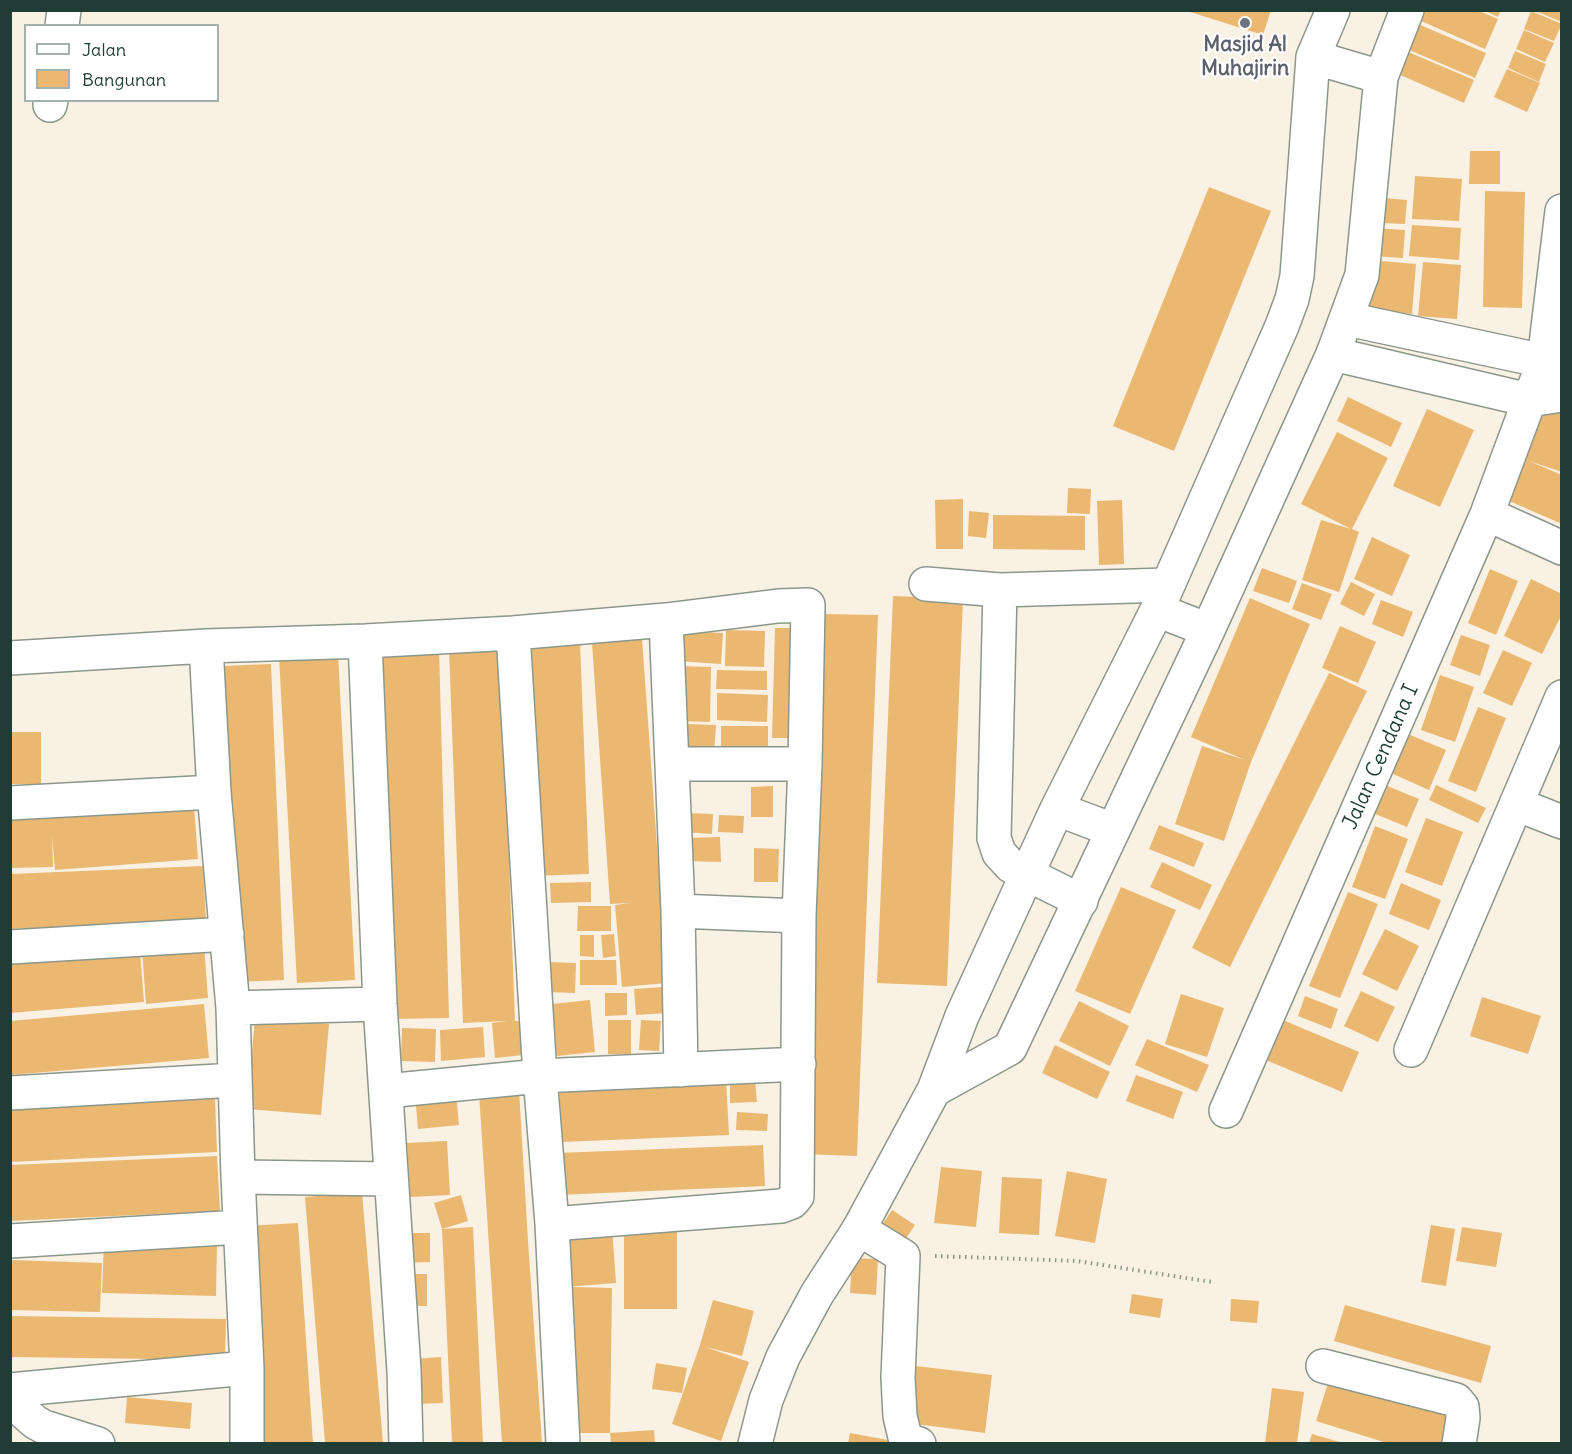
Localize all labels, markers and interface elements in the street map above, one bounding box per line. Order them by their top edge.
marker: Masjid Al Muhajirin [1238,16,1252,30]
legend [24,24,219,102]
place label: Masjid Al Muhajirin [1201,32,1289,82]
text: Jalan [82,38,126,61]
text: Bangunan [82,68,166,91]
street label: Jalan Cendana I [1338,681,1424,833]

